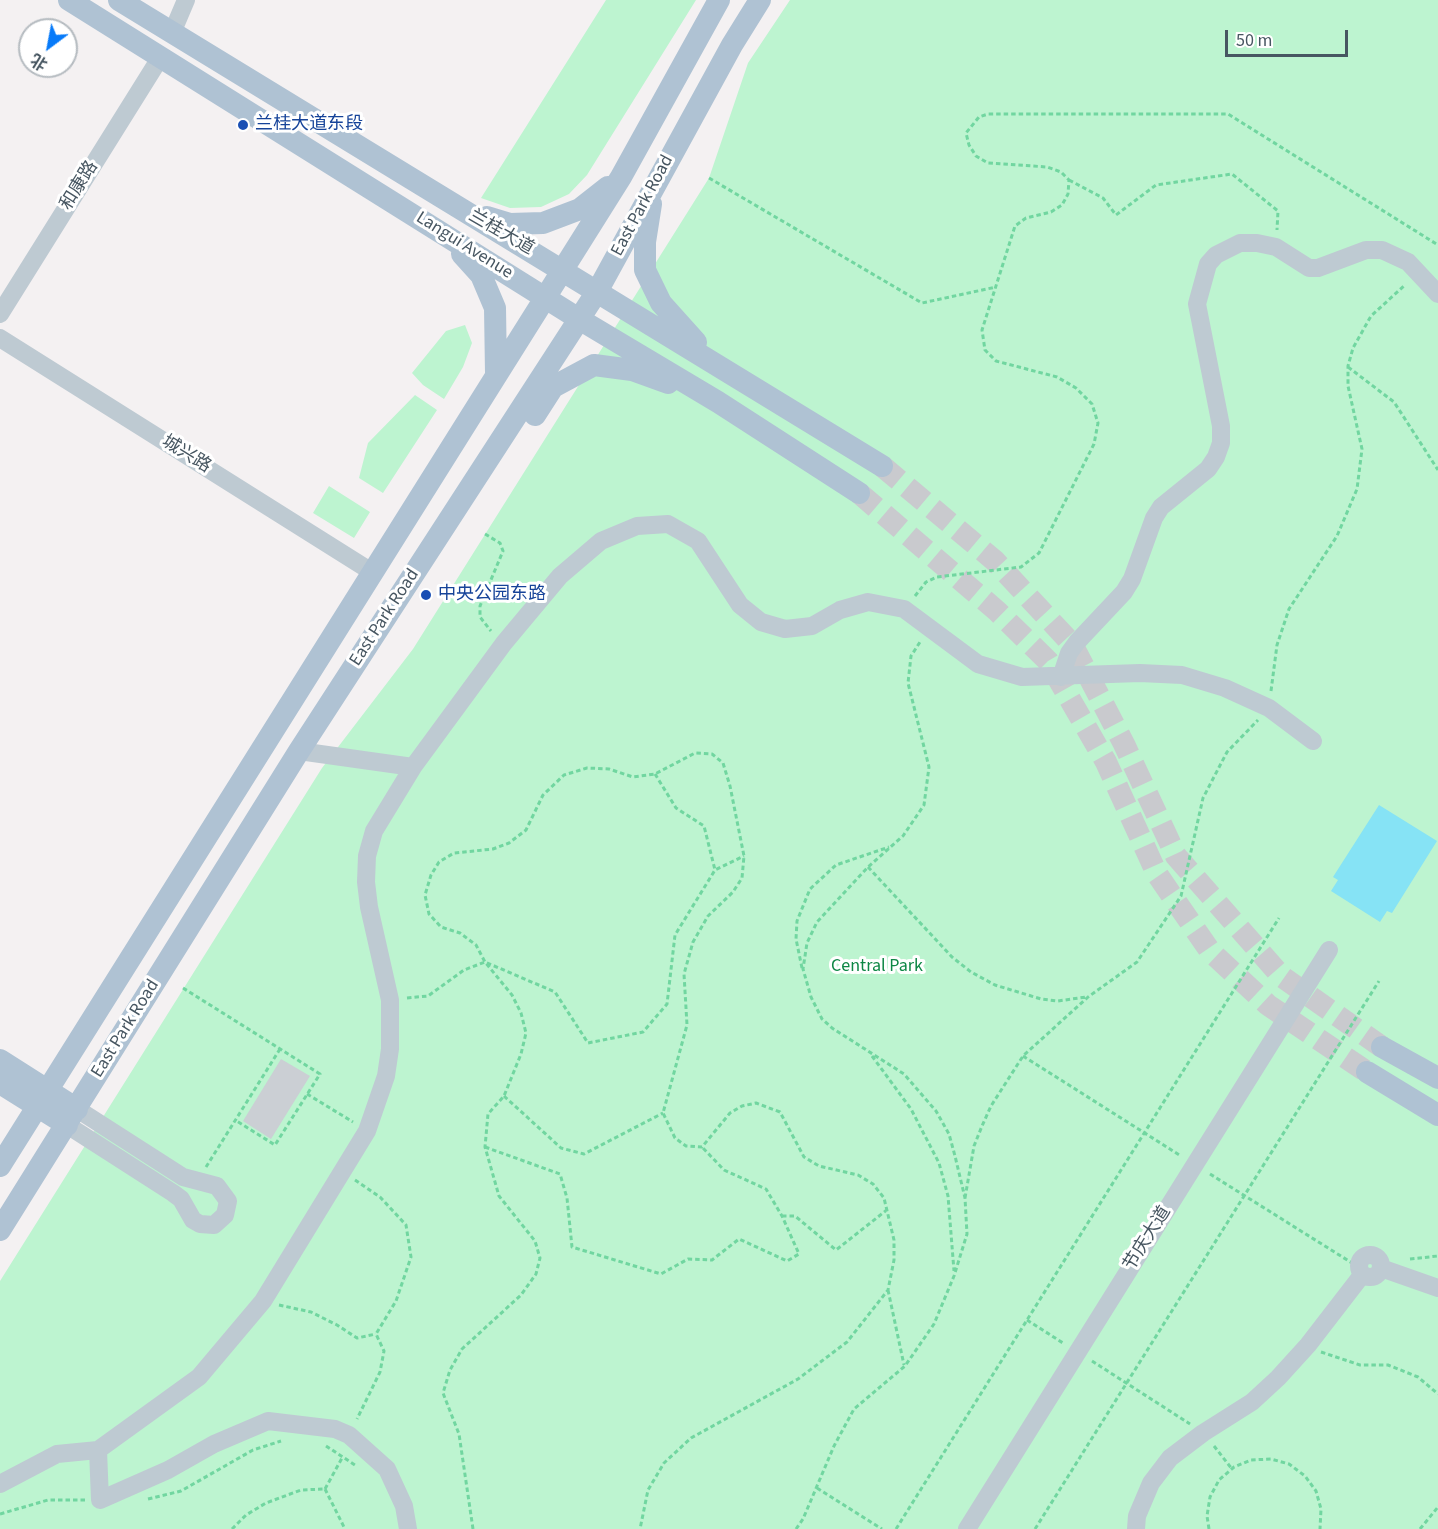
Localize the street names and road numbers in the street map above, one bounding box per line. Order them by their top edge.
street label: East Park Road [607,152,679,260]
street label: 和康路 [57,157,103,215]
street label: 兰桂大道 [464,206,538,260]
street label: Langui Avenue [412,208,516,284]
street label: 城兴路 [157,432,215,478]
street label: East Park Road [346,565,424,671]
street label: East Park Road [87,976,165,1082]
street label: 节庆大道 [1120,1203,1176,1275]

